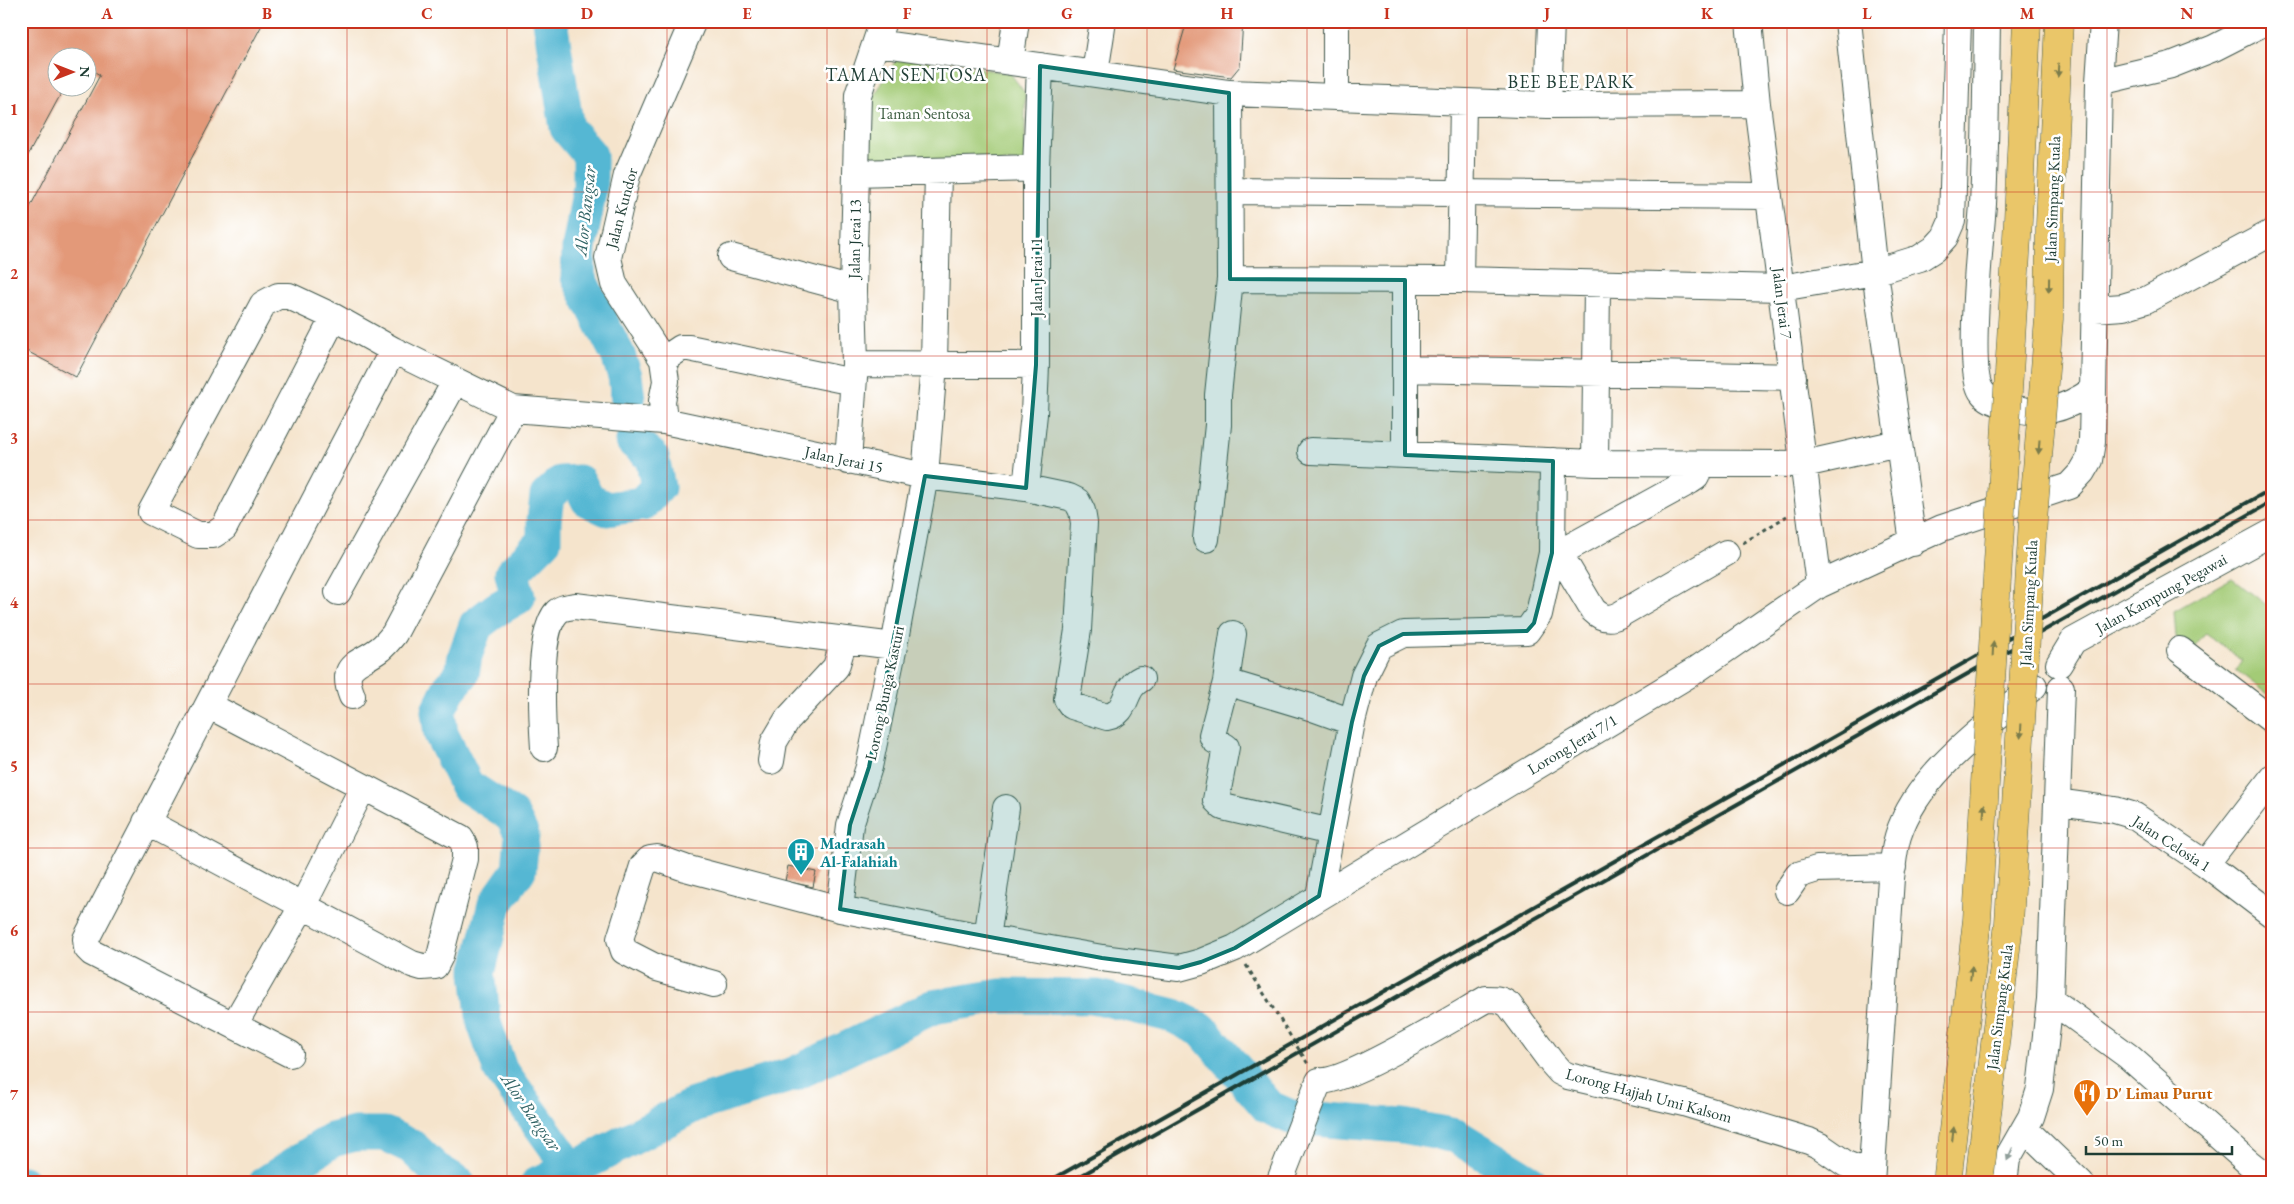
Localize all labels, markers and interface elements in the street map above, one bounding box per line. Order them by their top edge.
text: A [100,3,113,24]
text: B [262,3,272,24]
text: C [421,3,433,24]
text: D [581,3,593,24]
text: E [742,3,752,24]
text: F [903,3,912,24]
text: G [1061,3,1073,24]
text: H [1221,3,1234,24]
text: I [1384,3,1390,24]
text: J [1542,3,1550,24]
text: K [1701,3,1714,24]
text: L [1862,3,1872,24]
text: M [2020,3,2035,24]
text: N [2181,3,2194,24]
north arrow [48,48,98,98]
one-way arrow [2053,62,2061,78]
district label: TAMAN SENTOSA [825,63,987,86]
text: N [76,66,94,78]
district label: BEE BEE PARK [1508,70,1634,93]
text: 1 [10,99,18,120]
park label: Taman Sentosa [878,103,971,124]
street label: Jalan Simpang Kuala [2040,135,2065,265]
water label: Alor Bangsar [568,164,602,259]
street label: Jalan Kundor [600,165,643,253]
street label: Jalan Jerai 13 [843,199,866,281]
street label: Jalan Jerai 11 [1026,237,1047,319]
text: 2 [10,263,19,284]
street label: Jalan Jerai 7 [1767,264,1797,340]
one-way arrow [2045,277,2053,293]
text: 3 [10,428,18,449]
one-way arrow [2034,439,2042,455]
street label: Jalan Jerai 15 [801,441,885,478]
street label: Jalan Simpang Kuala [2015,539,2042,669]
street label: Jalan Kampung Pegawai [2090,549,2231,639]
text: 4 [10,592,19,613]
street label: Lorong Bunga Kasturi [860,624,909,762]
one-way arrow [1990,640,1998,656]
street label: Lorong Jerai 7/1 [1523,709,1621,780]
one-way arrow [2016,724,2024,740]
text: 5 [10,756,18,777]
one-way arrow [1980,803,1988,819]
street label: Jalan Celosia 1 [2127,809,2215,877]
place label: Madrasah Al-Falahiah [819,833,898,872]
building icon: Madrasah Al-Falahiah [786,837,816,876]
text: 6 [10,920,19,941]
street label: Jalan Simpang Kuala [1981,942,2018,1073]
one-way arrow [1967,965,1975,981]
street label: Lorong Hajjah Umi Kalsom [1563,1063,1735,1128]
water label: Alor Bangsar [494,1067,567,1157]
restaurant icon: D' Limau Purut [2072,1078,2102,1117]
place label: D' Limau Purut [2106,1083,2212,1104]
text: 7 [10,1084,19,1105]
scale bar [2086,1124,2233,1156]
one-way arrow [1949,1126,1957,1142]
text: 50 m [2094,1131,2123,1150]
one-way arrow [2006,1147,2014,1161]

